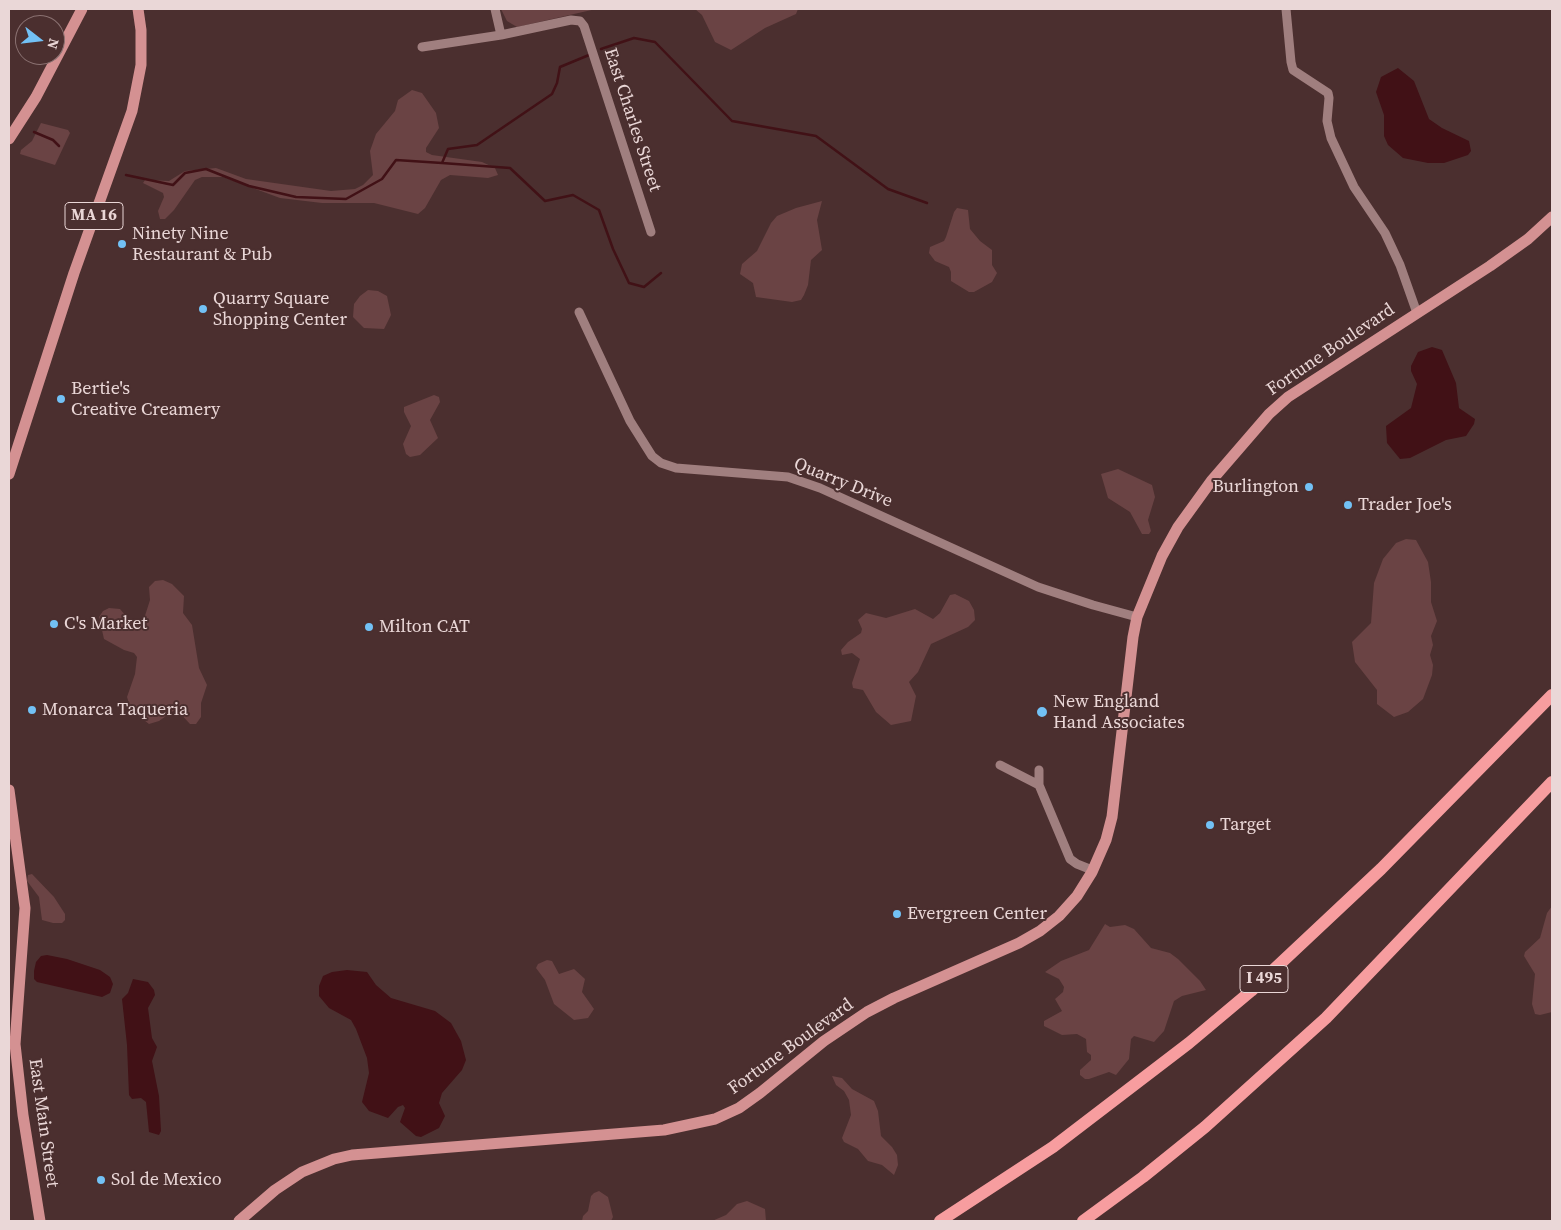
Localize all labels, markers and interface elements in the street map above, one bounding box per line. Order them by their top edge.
north arrow [15,15,65,65]
text: N [42,36,64,52]
street label: East Charles Street [599,46,665,194]
road number: MA 16 [65,202,123,230]
place label: Ninety Nine Restaurant & Pub [132,223,272,266]
marker: Ninety Nine Restaurant & Pub [116,238,128,250]
place label: Quarry Square Shopping Center [213,288,347,330]
street label: Fortune Boulevard [1263,299,1399,401]
marker: Quarry Square Shopping Center [197,303,209,315]
place label: Bertie's Creative Creamery [71,378,220,420]
marker: Bertie's Creative Creamery [55,393,67,405]
street label: Quarry Drive [791,453,895,513]
place label: Burlington [1213,476,1299,498]
marker: Burlington [1303,481,1315,493]
place label: Trader Joe's [1358,494,1452,516]
marker: Trader Joe's [1342,499,1354,511]
place label: C's Market [64,613,147,635]
place label: Milton CAT [379,616,470,638]
marker: C's Market [48,618,60,630]
marker: Milton CAT [363,621,375,633]
place label: New England Hand Associates [1053,691,1185,734]
place label: Monarca Taqueria [42,699,188,721]
marker: Monarca Taqueria [26,704,38,716]
marker: New England Hand Associates [1035,705,1049,719]
place label: Target [1220,814,1271,836]
marker: Target [1204,819,1216,831]
place label: Evergreen Center [907,903,1047,925]
marker: Evergreen Center [891,908,903,920]
road number: I 495 [1240,966,1288,992]
street label: Fortune Boulevard [724,994,858,1100]
street label: East Main Street [23,1057,63,1189]
place label: Sol de Mexico [111,1169,222,1191]
marker: Sol de Mexico [95,1174,107,1186]

